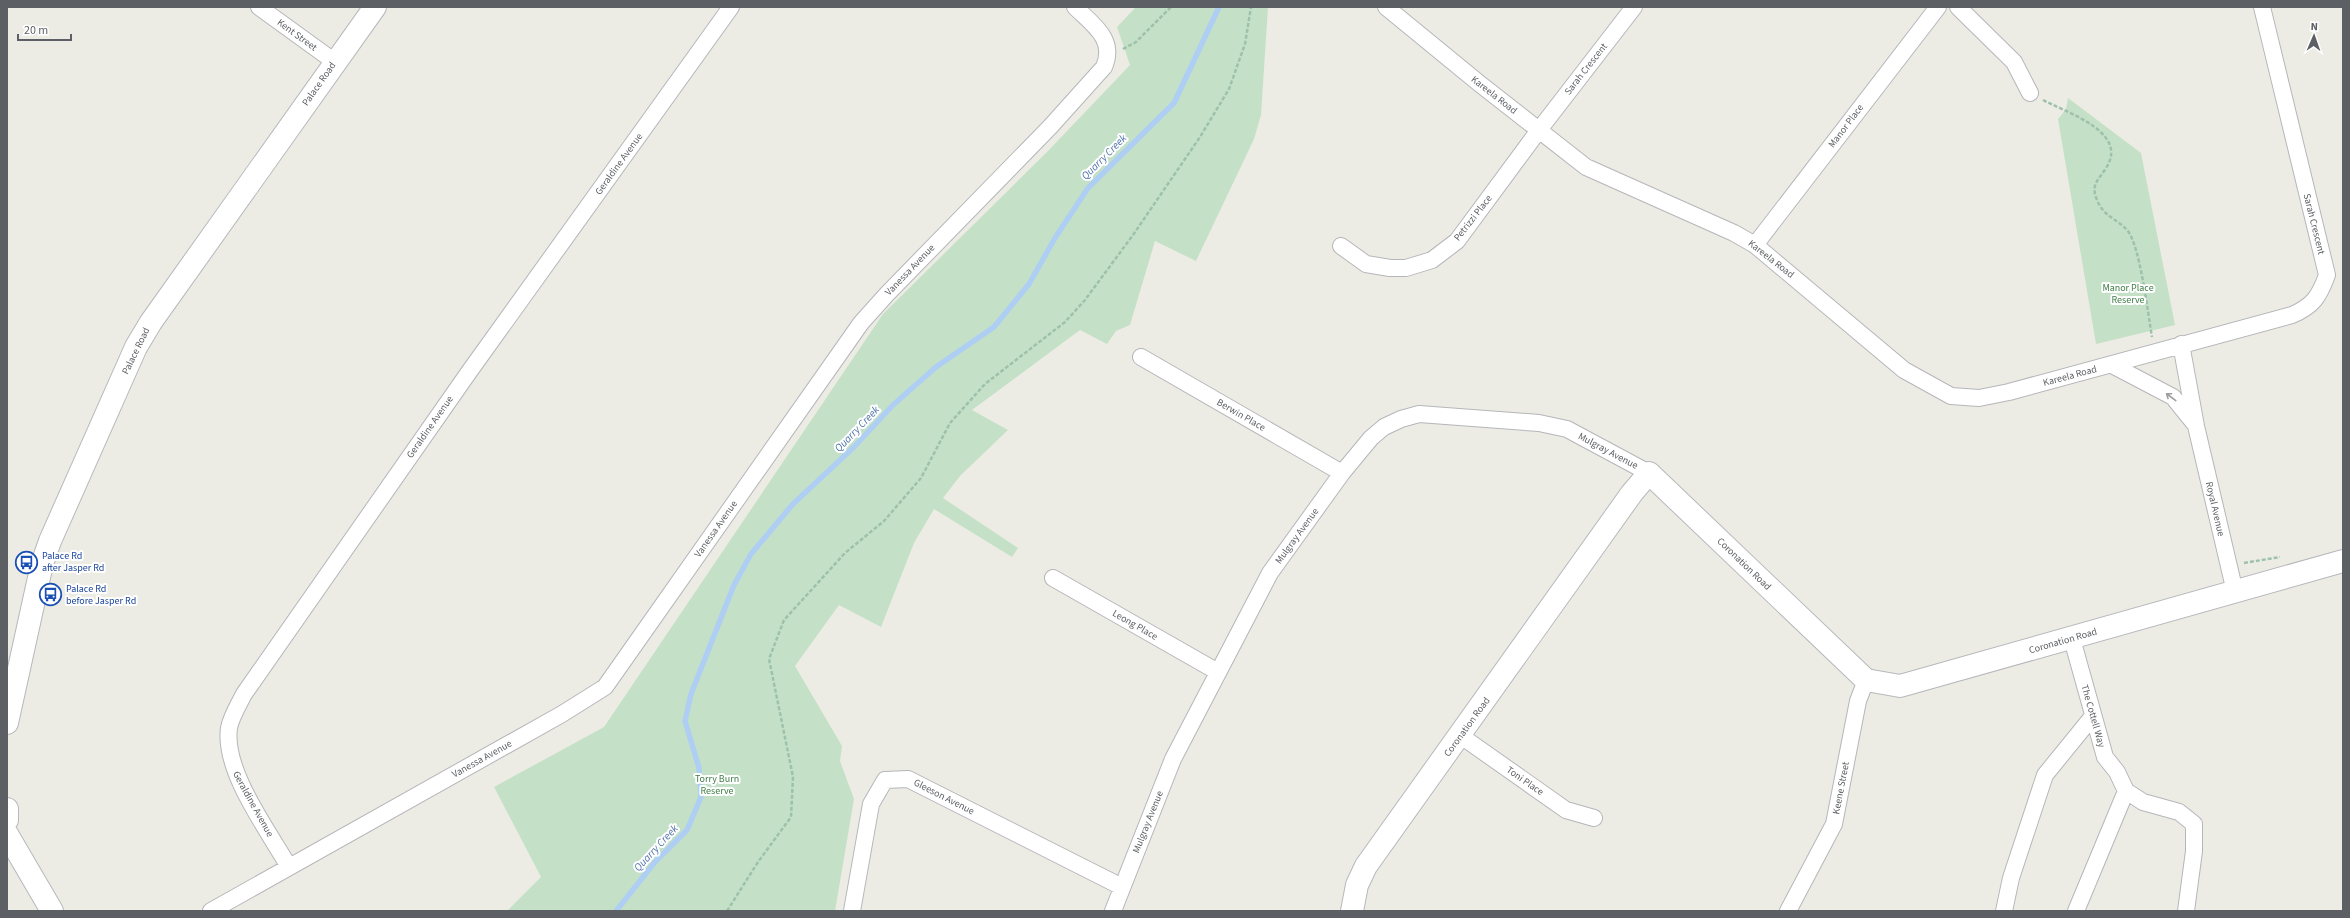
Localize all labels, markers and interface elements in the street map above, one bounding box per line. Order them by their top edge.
scale bar [18,16,71,42]
street label: Kent Street [274,16,320,55]
north arrow [2294,16,2334,56]
text: N [2310,19,2318,34]
text: 20 m [24,22,48,39]
street label: Sarah Crescent [1561,40,1611,98]
street label: Palace Road [299,59,339,109]
street label: Kareela Road [1468,72,1520,118]
street label: Manor Place [1825,101,1867,151]
street label: Geraldine Avenue [592,130,646,198]
water label: Quarry Creek [1078,130,1131,183]
street label: Petrizzi Place [1451,192,1496,244]
street label: Sarah Crescent [2300,192,2328,257]
street label: Kareela Road [1745,236,1797,282]
street label: Vanessa Avenue [882,241,938,299]
park label: Manor Place Reserve [2102,281,2154,307]
street label: Palace Road [119,325,153,377]
street label: Kareela Road [2042,362,2098,390]
street label: Geraldine Avenue [403,393,457,461]
one-way arrow [2166,393,2177,401]
street label: Berwin Place [1214,395,1268,435]
water label: Quarry Creek [831,402,883,455]
street label: Mulgray Avenue [1576,429,1640,473]
street label: Royal Avenue [2202,480,2228,538]
street label: Vanessa Avenue [691,498,741,560]
street label: Mulgray Avenue [1272,505,1322,567]
street label: Coronation Road [1714,534,1774,594]
bus stop icon: Palace Rd after Jasper Rd [13,549,39,575]
place label: Palace Rd after Jasper Rd [42,549,104,575]
bus stop icon: Palace Rd before Jasper Rd [37,582,63,608]
place label: Palace Rd before Jasper Rd [66,582,136,608]
street label: Leong Place [1110,606,1160,644]
street label: Coronation Road [2027,625,2099,657]
street label: The Cottell Way [2077,683,2109,749]
street label: Coronation Road [1441,694,1493,760]
street label: Vanessa Avenue [449,737,515,781]
street label: Keene Street [1829,760,1853,815]
street label: Toni Place [1504,763,1546,799]
street label: Geraldine Avenue [229,769,277,839]
park label: Torry Burn Reserve [695,772,739,798]
street label: Gleeson Avenue [911,776,977,818]
street label: Mulgray Avenue [1129,789,1167,855]
water label: Quarry Creek [630,821,682,875]

